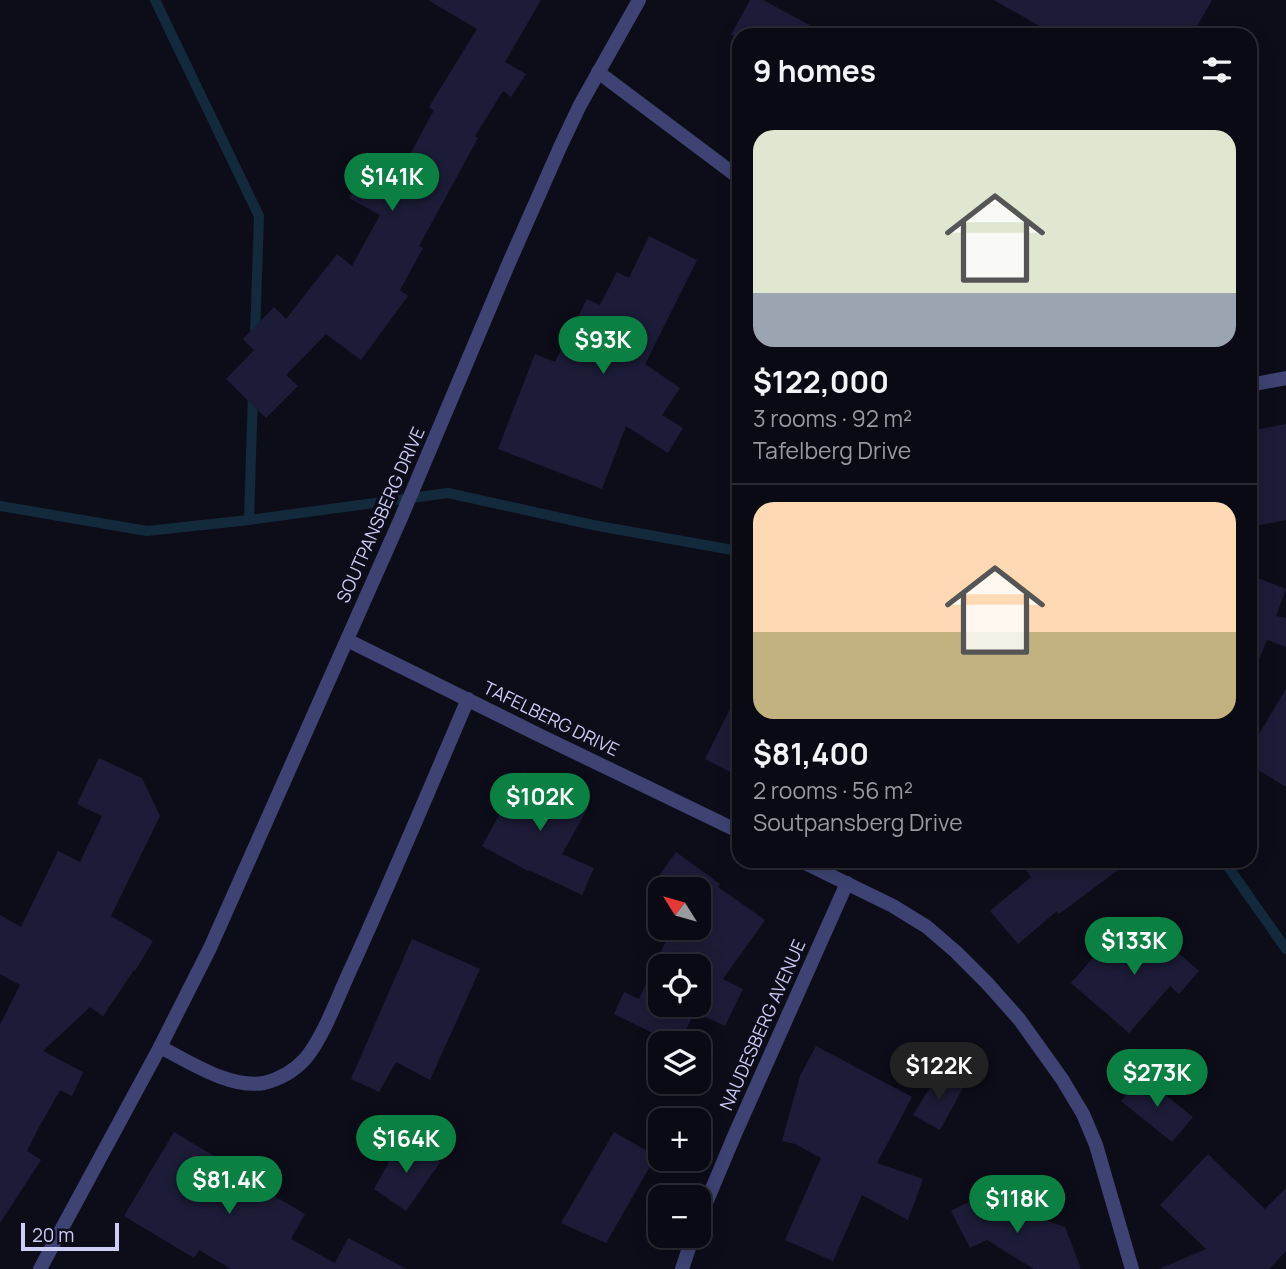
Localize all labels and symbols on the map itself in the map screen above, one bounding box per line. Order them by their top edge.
pin: $141K [343,154,441,213]
pin: $93K [562,316,644,376]
street label: SOUTPANSBERG DRIVE [330,423,430,606]
street label: TAFELBERG DRIVE [480,675,623,761]
pin: $102K [491,774,589,833]
north arrow [648,877,710,940]
pin: $133K [1085,918,1183,977]
street label: NAUDESBERG AVENUE [714,935,811,1114]
pin: $122K [890,1042,988,1102]
pin: $273K [1108,1050,1206,1109]
pin: $164K [357,1116,455,1175]
pin: $81.4K [172,1156,286,1216]
pin: $118K [968,1176,1066,1235]
scale bar [21,1220,119,1252]

